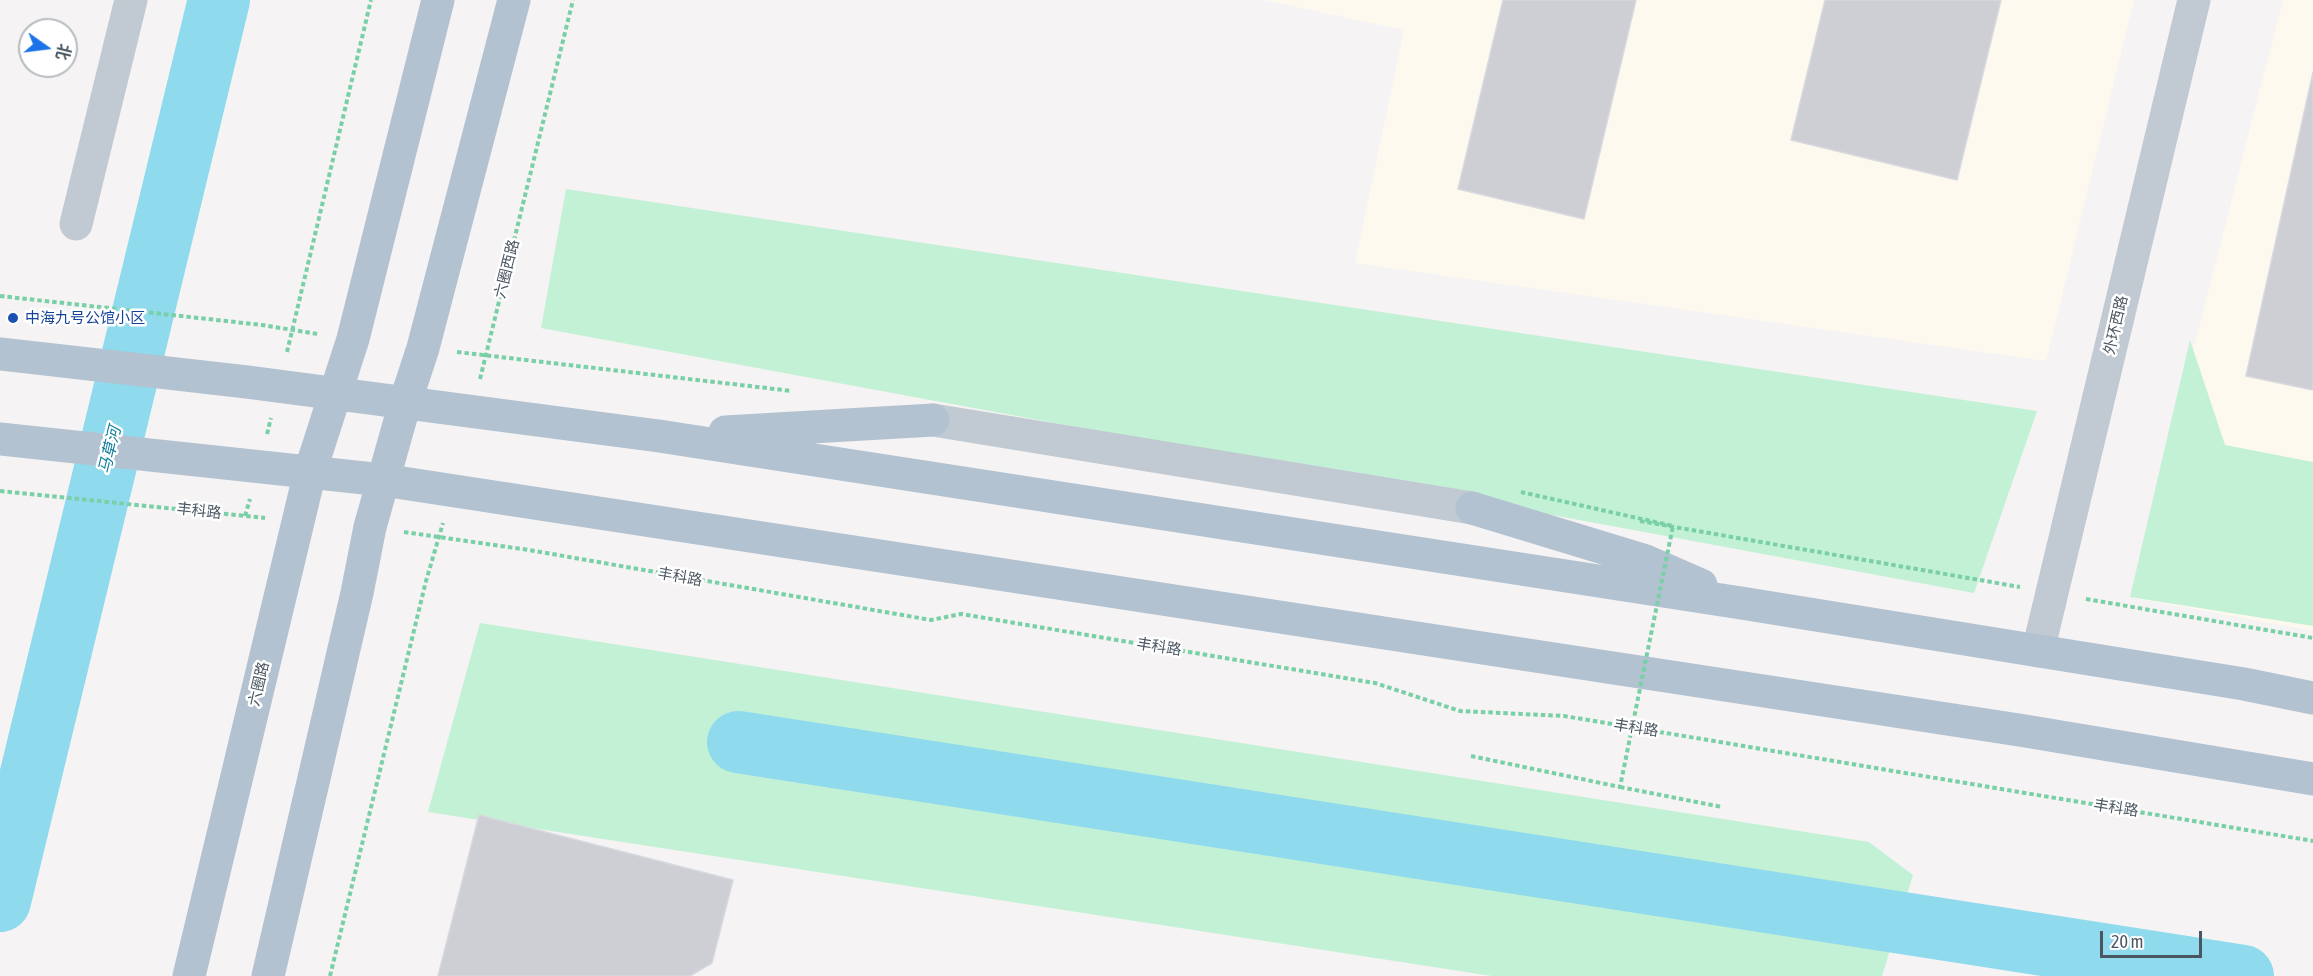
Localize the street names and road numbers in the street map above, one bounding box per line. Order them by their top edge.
street label: 六圈西路 [491,238,523,300]
street label: 外环西路 [2100,294,2132,356]
street label: 丰科路 [176,500,222,522]
street label: 丰科路 [656,564,704,590]
street label: 丰科路 [1135,635,1183,659]
street label: 六圈路 [245,660,273,708]
street label: 丰科路 [1612,716,1660,740]
street label: 丰科路 [2092,796,2140,820]

